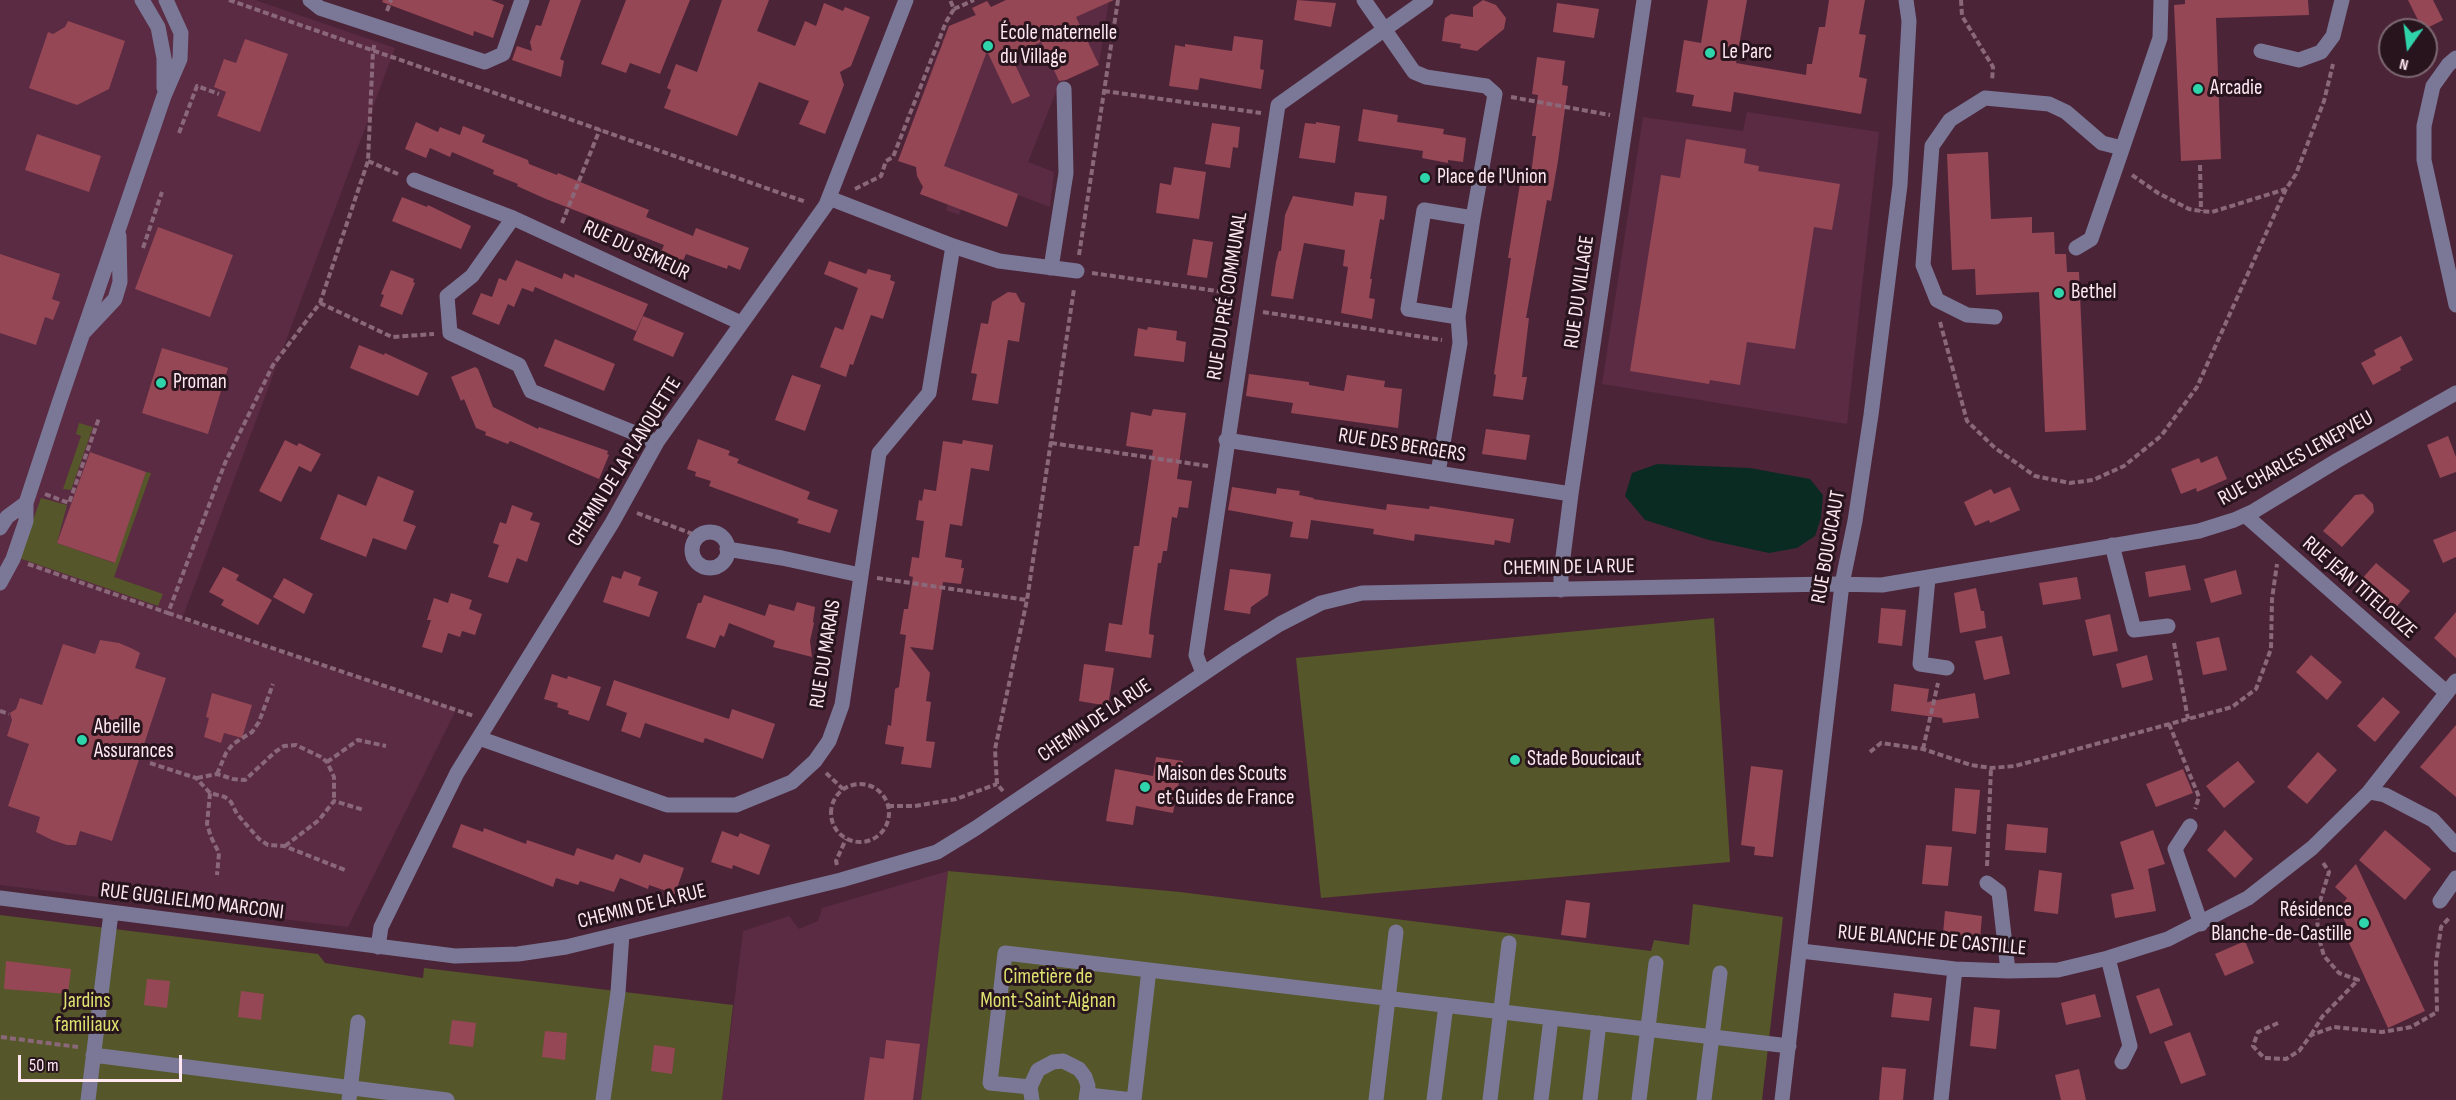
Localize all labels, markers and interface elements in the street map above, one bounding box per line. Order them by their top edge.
north arrow [2378,18,2438,78]
place label: École maternelle du Village [1000,21,1117,71]
marker: École maternelle du Village [981,39,995,53]
place label: Le Parc [1722,40,1772,66]
marker: Le Parc [1703,46,1717,60]
text: N [2398,54,2410,74]
place label: Arcadie [2210,76,2262,102]
marker: Arcadie [2191,82,2205,96]
place label: Place de l'Union [1437,165,1547,191]
marker: Place de l'Union [1418,171,1432,185]
street label: RUE DU PRÉ COMMUNAL [1202,210,1254,382]
street label: RUE DU SEMEUR [579,215,693,287]
street label: RUE DU VILLAGE [1560,234,1600,350]
place label: Bethel [2071,280,2116,306]
marker: Bethel [2052,286,2066,300]
place label: Proman [173,370,227,396]
street label: CHEMIN DE LA PLANQUETTE [563,373,687,551]
marker: Proman [154,376,168,390]
street label: RUE CHARLES LENEPVEU [2214,406,2378,512]
street label: RUE DES BERGERS [1336,423,1468,469]
street label: RUE BOUCICAUT [1807,488,1851,606]
street label: RUE JEAN TITELOUZE [2297,531,2421,645]
street label: CHEMIN DE LA RUE [1503,554,1635,582]
street label: RUE DU MARAIS [805,598,847,710]
street label: CHEMIN DE LA RUE [1033,674,1157,768]
place label: Abeille Assurances [94,715,174,765]
marker: Abeille Assurances [75,733,89,747]
place label: Stade Boucicaut [1527,747,1641,773]
marker: Stade Boucicaut [1508,753,1522,767]
place label: Maison des Scouts et Guides de France [1157,762,1294,812]
marker: Maison des Scouts et Guides de France [1138,780,1152,794]
street label: RUE GUGLIELMO MARCONI [99,878,285,926]
street label: CHEMIN DE LA RUE [575,879,709,935]
place label: Résidence Blanche-de-Castille [2211,898,2352,948]
marker: Résidence Blanche-de-Castille [2357,916,2371,930]
street label: RUE BLANCHE DE CASTILLE [1837,920,2027,962]
park label: Cimetière de Mont-Saint-Aignan [980,965,1116,1015]
park label: Jardins familiaux [55,989,119,1039]
scale bar [21,1043,184,1081]
text: 50 m [29,1055,59,1076]

